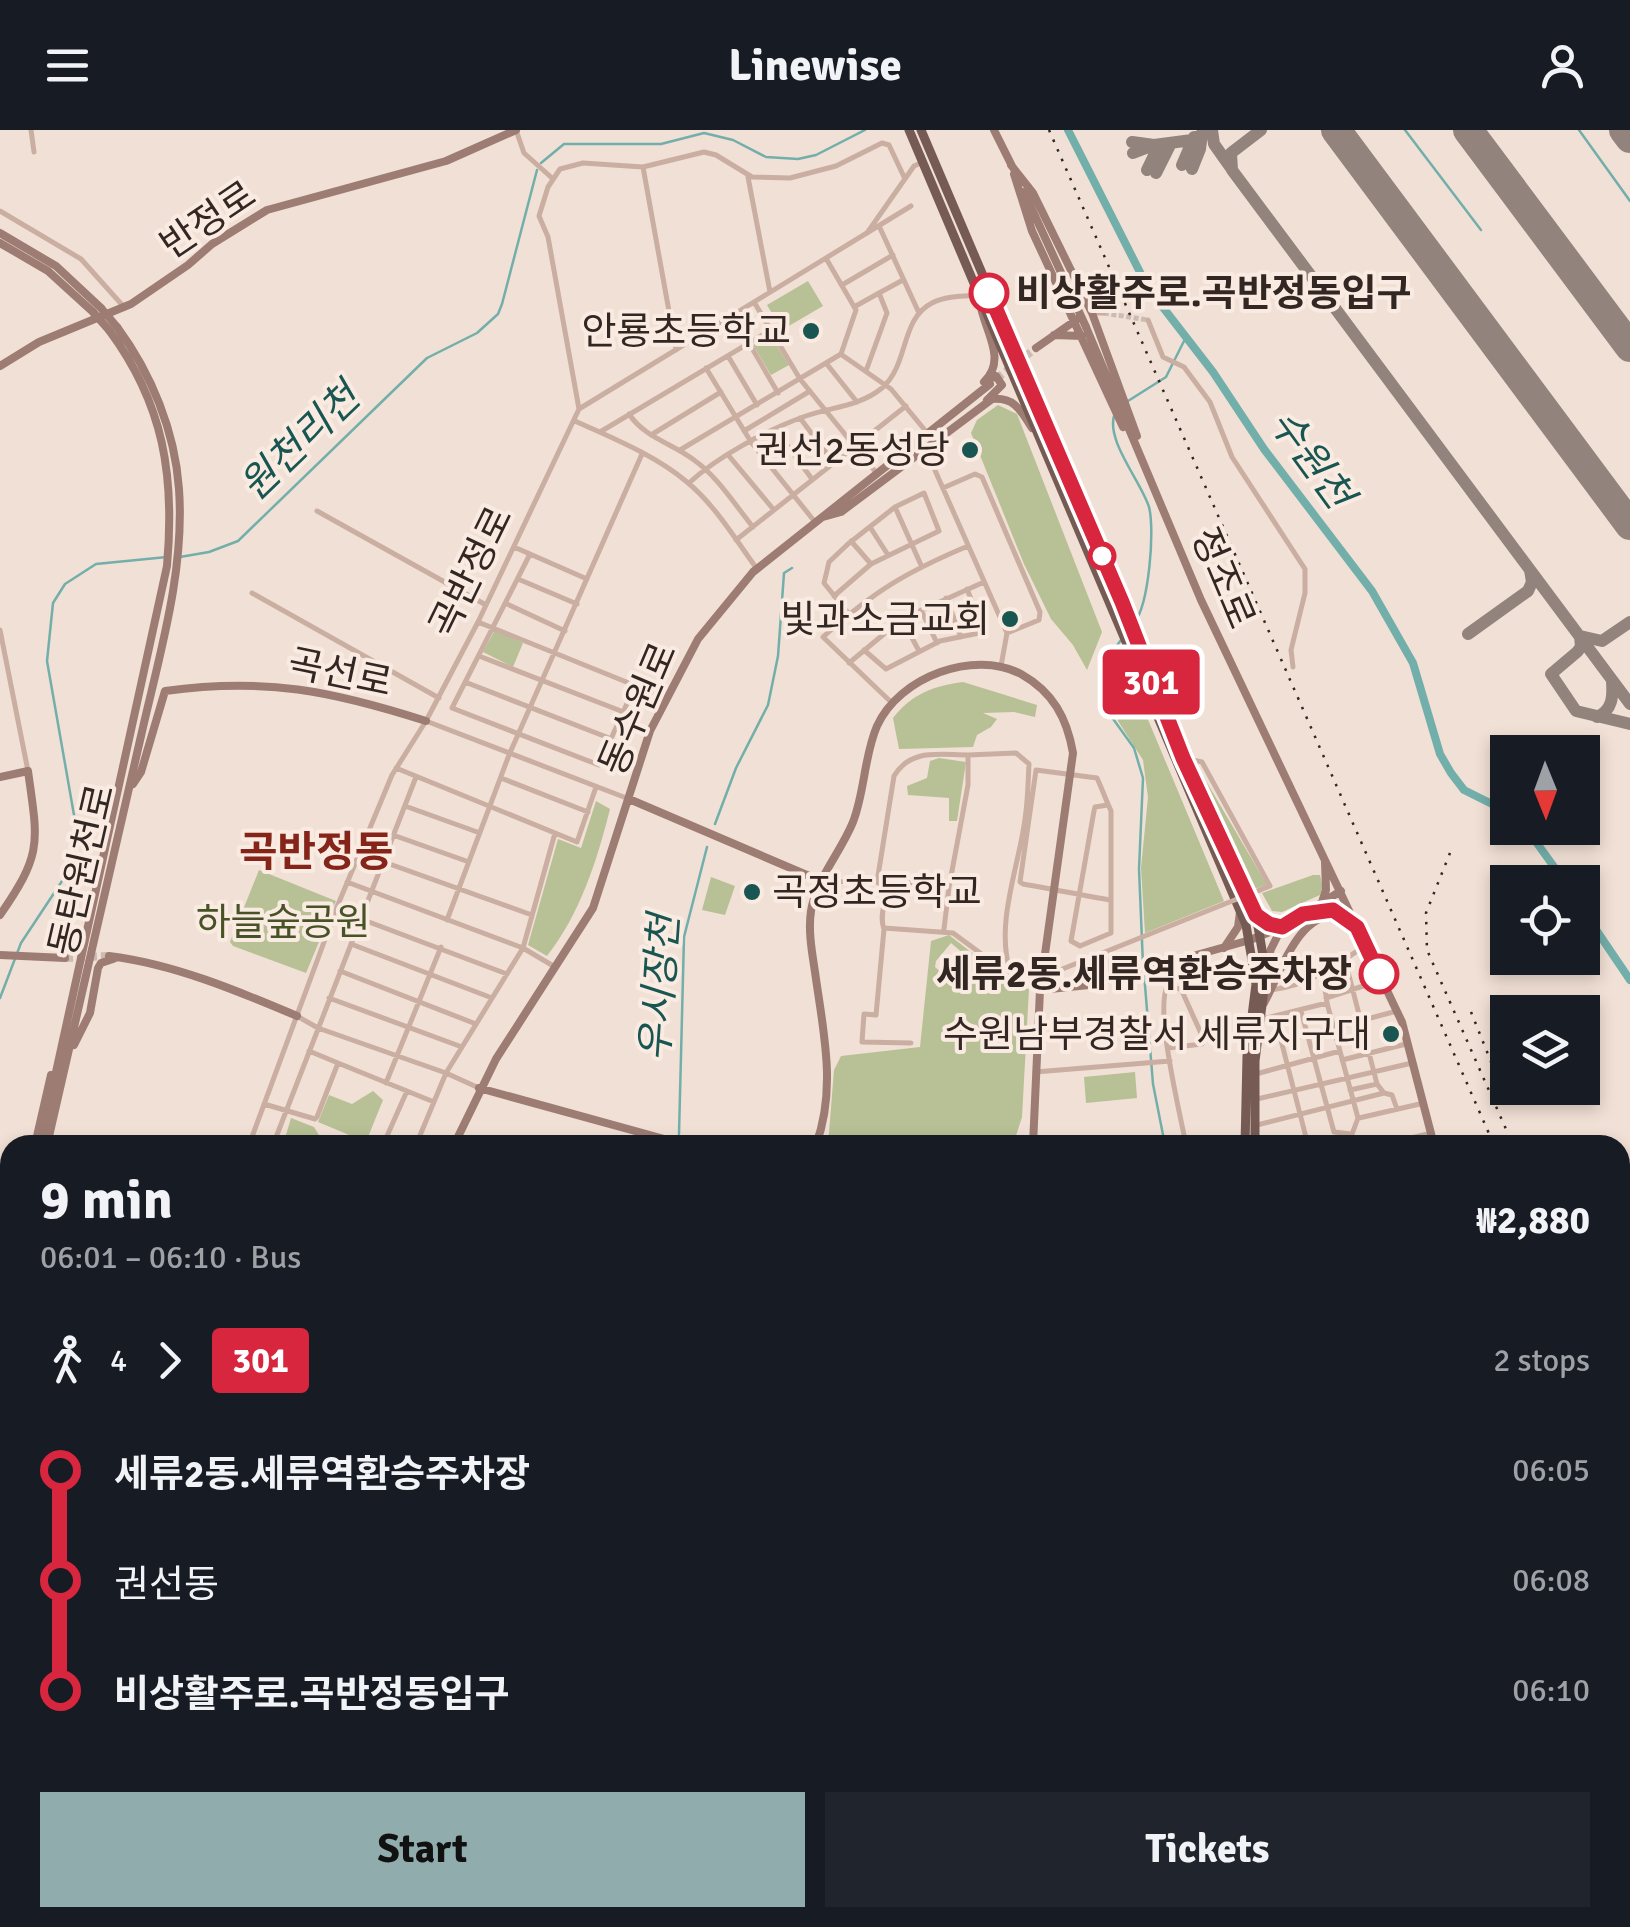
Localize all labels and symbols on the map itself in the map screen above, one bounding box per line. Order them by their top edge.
street label: 반정로 [151,171,265,269]
place label: 비상활주로.곡반정동입구 [1016,270,1411,317]
marker: 비상활주로.곡반정동입구 [970,274,1008,312]
place label: 안룡초등학교 [581,308,791,355]
marker: 안룡초등학교 [800,320,822,342]
water label: 원천리천 [230,370,373,511]
water label: 수원천 [1258,400,1366,522]
place label: 권선2동성당 [755,427,950,474]
marker: 권선2동성당 [959,439,981,461]
street label: 곡반정로 [419,499,523,645]
street label: 정조로 [1181,521,1265,635]
unlabelled marker [1089,543,1115,569]
place label: 빛과소금교회 [780,596,990,643]
marker: 빛과소금교회 [999,608,1021,630]
street label: 동수원로 [589,635,687,783]
street label: 곡선로 [284,639,396,707]
line badge: 301 [1094,650,1208,714]
north arrow [1490,735,1600,845]
street label: 동탄원천로 [39,780,125,960]
district label: 곡반정동 [239,827,393,878]
place label: 곡정초등학교 [772,869,982,916]
marker: 곡정초등학교 [741,881,763,903]
park label: 하늘숲공원 [196,899,370,946]
water label: 우시장천 [630,909,690,1063]
place label: 세류2동.세류역환승주차장 [936,951,1352,998]
marker: 세류2동.세류역환승주차장 [1360,955,1398,993]
place label: 수원남부경찰서 세류지구대 [943,1011,1371,1058]
marker: 수원남부경찰서 세류지구대 [1380,1023,1402,1045]

